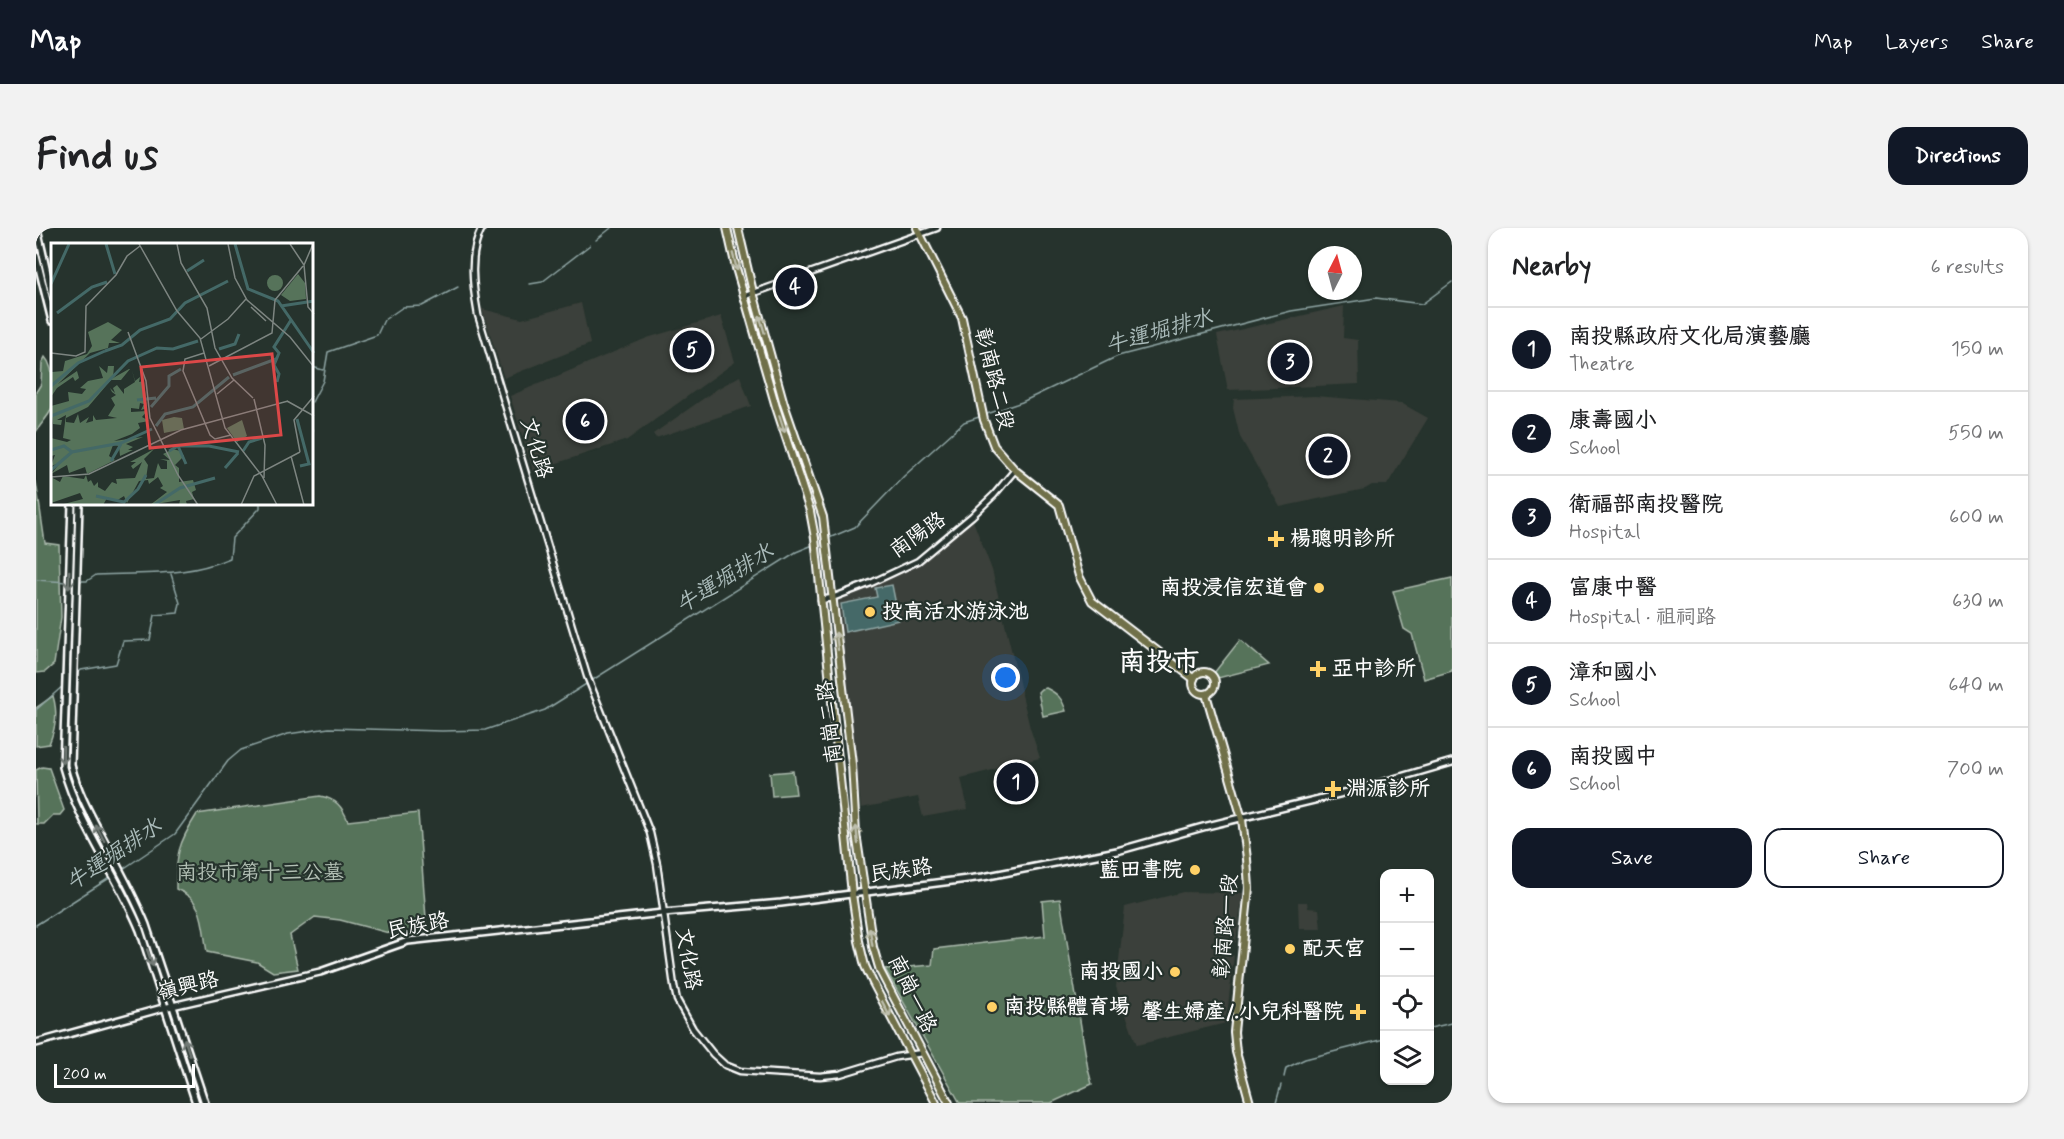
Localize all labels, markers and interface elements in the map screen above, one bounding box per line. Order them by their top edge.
text: Map [30,24,81,61]
text: Map [1814,28,1852,56]
text: Layers [1885,28,1948,56]
text: Share [1981,28,2034,56]
button: Directions [1888,127,2028,185]
text: Find us [36,129,158,184]
inset map [51,243,314,506]
north arrow [1308,246,1362,300]
text: Nearby [1512,250,1591,284]
one-way arrow [730,252,741,271]
text: 6 results [1931,254,2004,281]
pin: 4 [776,264,814,310]
water label: 牛運堀排水 [1102,303,1217,361]
one-way arrow [756,315,767,334]
text: 南投縣政府文化局演藝廳 [1569,323,1811,351]
street label: 彰南路二段 [968,325,1020,433]
pin: 5 [672,328,712,372]
text: 1 [1527,336,1536,363]
text: 150 m [1951,336,2004,363]
pin: 3 [1270,340,1310,384]
text: Theatre [1569,351,1634,378]
pin: 6 [566,398,604,444]
text: 康壽國小 [1569,407,1657,435]
street label: 文化路 [513,414,559,482]
one-way arrow [777,414,788,433]
text: 2 [1527,420,1536,447]
text: 550 m [1948,420,2004,447]
pin: 2 [1308,434,1348,478]
text: School [1569,435,1621,462]
text: 衛福部南投醫院 [1569,491,1723,519]
text: 3 [1527,504,1536,531]
text: 600 m [1949,504,2004,531]
street label: 南陽路 [884,505,952,565]
text: Hospital [1569,519,1640,546]
place label: 楊聰明診所 [1290,525,1395,553]
marker: 楊聰明診所 [1267,530,1285,548]
water label: 牛運堀排水 [671,537,780,620]
one-way arrow [63,570,74,590]
place label: 南投浸信宏道會 [1160,574,1307,602]
text: 富康中醫 [1569,574,1657,602]
marker: 南投浸信宏道會 [1312,581,1326,595]
text: 4 [1526,588,1537,615]
text: 630 m [1952,588,2004,615]
place label: 投高活水游泳池 [882,598,1029,626]
text: Hospital · 祖祠路 [1569,604,1716,631]
marker: 投高活水游泳池 [863,605,877,619]
one-way arrow [831,631,842,651]
district label: 南投市 [1119,645,1200,680]
place label: 亞中診所 [1332,655,1416,683]
text: 漳和國小 [1569,659,1657,687]
marker: 亞中診所 [1309,660,1327,678]
your location [991,663,1020,692]
text: 5 [1526,672,1538,699]
text: 640 m [1948,672,2004,699]
street label: 南崗二路 [811,679,849,765]
text: School [1569,687,1621,714]
text: 南投國中 [1569,743,1657,771]
one-way arrow [57,744,69,764]
text: 6 [1526,756,1537,783]
text: 700 m [1947,756,2004,783]
pin: 1 [996,760,1036,804]
text: School [1569,771,1621,798]
place label: 淵源診所 [1346,775,1430,803]
marker: 淵源診所 [1324,780,1342,798]
water label: 牛運堀排水 [61,812,168,897]
one-way arrow [94,825,106,842]
one-way arrow [851,825,862,845]
button: Save [1512,828,1752,888]
button: Share [1764,828,2004,888]
street label: 民族路 [868,853,934,889]
place label: 藍田書院 [1099,856,1183,884]
park label: 南投市第十三公墓 [176,859,344,887]
marker: 藍田書院 [1188,863,1202,877]
map controls [1380,869,1434,1085]
button: + [1380,869,1434,923]
street label: 彰南路一段 [1207,872,1245,980]
street label: 民族路 [384,906,452,946]
button: − [1380,923,1434,977]
street label: 文化路 [669,926,707,992]
one-way arrow [865,928,876,947]
place label: 配天宮 [1302,935,1365,963]
marker: 配天宮 [1283,942,1297,956]
one-way arrow [146,948,157,967]
street label: 南崗一路 [881,950,943,1038]
place label: 南投國小 [1079,958,1163,986]
street label: 嶺興路 [154,965,222,1007]
marker: 南投國小 [1168,965,1182,979]
button: locate [1380,977,1434,1031]
place label: 南投縣體育場 [1004,993,1130,1021]
place label: 馨生婦產/.小兒科醫院 [1141,998,1344,1026]
one-way arrow [881,1000,892,1018]
marker: 南投縣體育場 [985,1000,999,1014]
marker: 馨生婦產/.小兒科醫院 [1349,1003,1367,1021]
button: layers [1380,1031,1434,1085]
one-way arrow [181,1038,192,1057]
scale bar [54,1061,195,1088]
text: 200 m [63,1064,107,1085]

